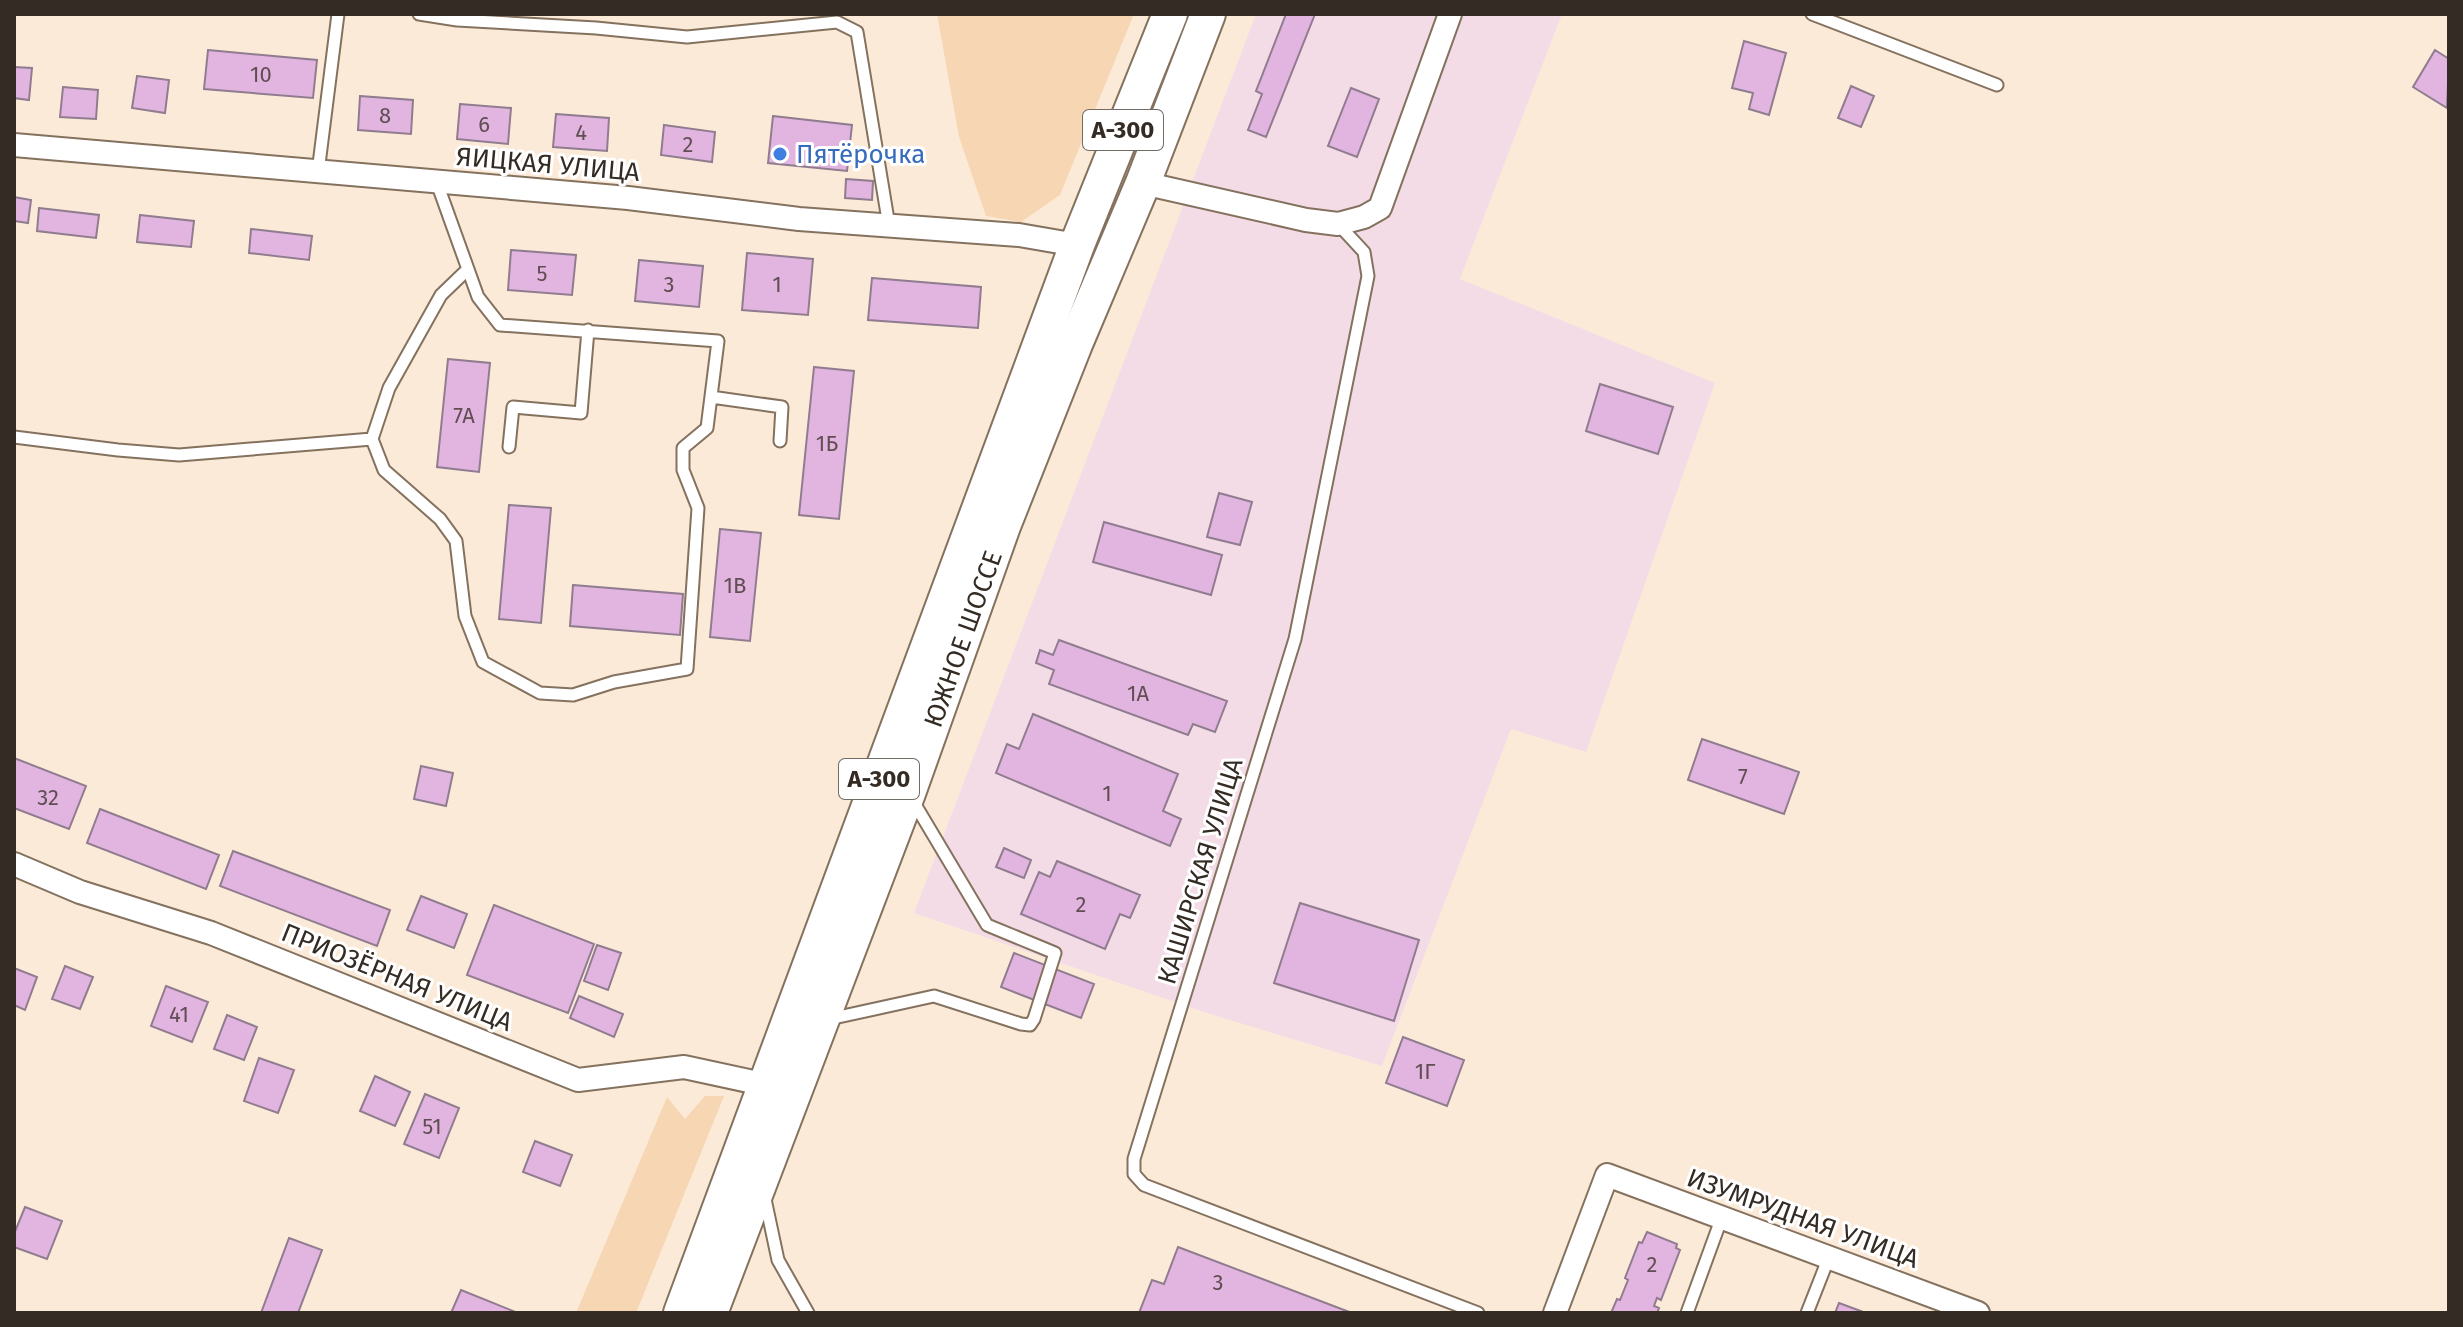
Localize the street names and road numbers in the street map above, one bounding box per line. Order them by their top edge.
road number: А-300 [1083,110,1163,150]
street label: ЯИЦКАЯ УЛИЦА [455,141,641,188]
street label: ЮЖНОЕ ШОССЕ [918,546,1009,732]
street label: КАШИРСКАЯ УЛИЦА [1151,754,1250,988]
road number: А-300 [839,759,919,799]
street label: ПРИОЗЁРНАЯ УЛИЦА [277,917,517,1038]
street label: ИЗУМРУДНАЯ УЛИЦА [1683,1162,1923,1275]

